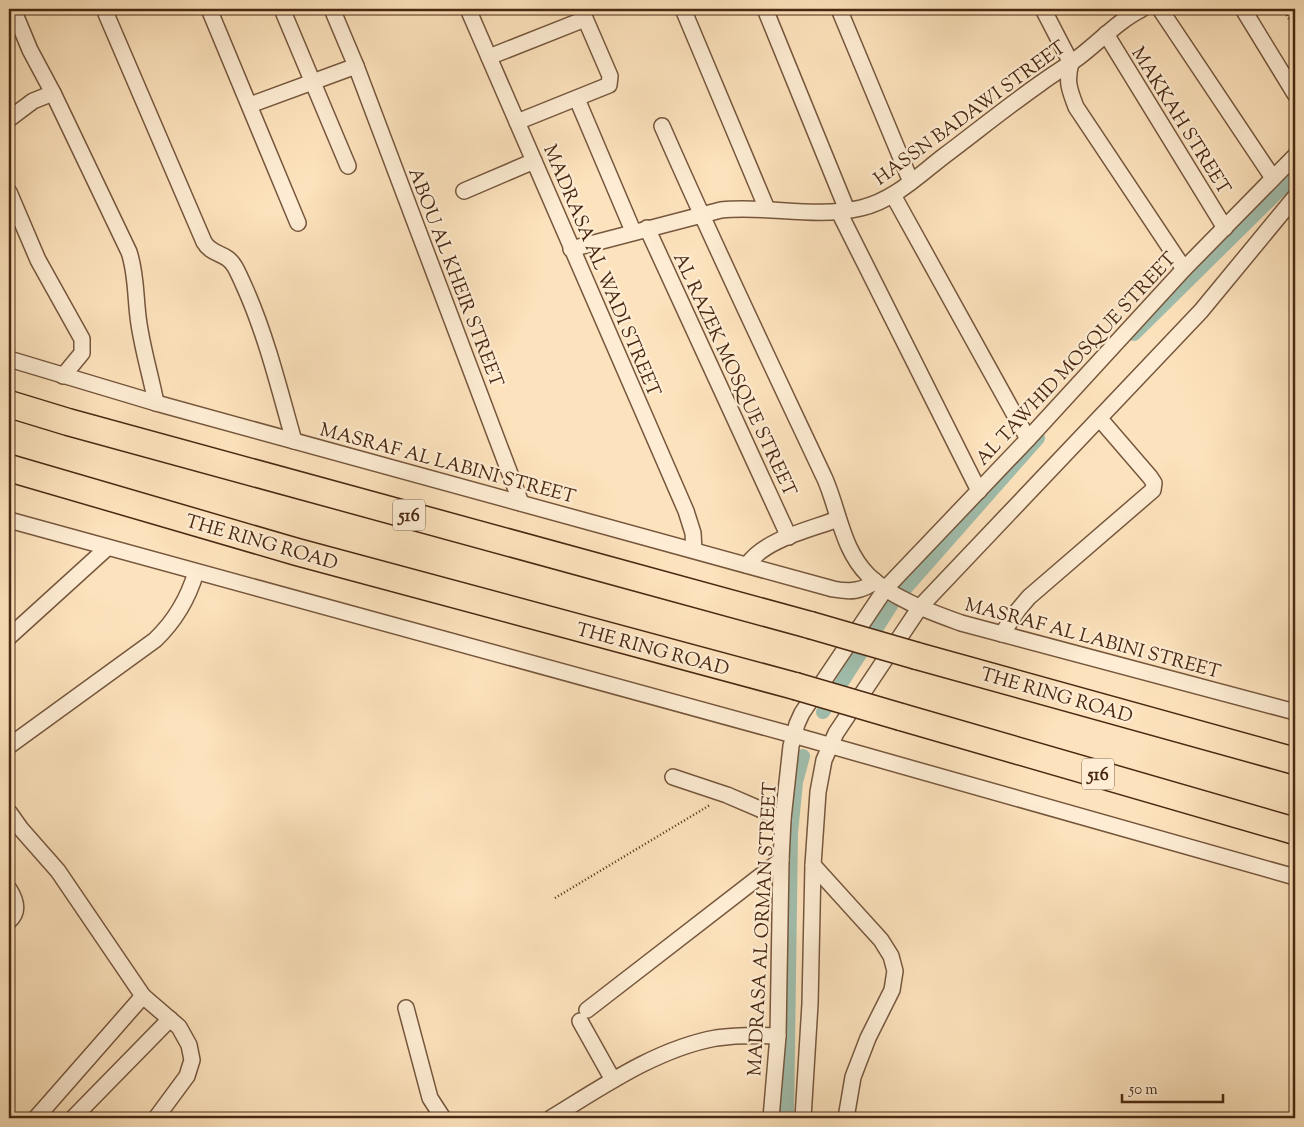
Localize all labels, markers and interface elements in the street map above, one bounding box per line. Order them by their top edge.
street label: HASSN BADAWI STREET [869,35,1072,193]
street label: MAKKAH STREET [1124,42,1236,200]
street label: MADRASA AL WADI STREET [535,141,666,401]
street label: ABOU AL KHEIR STREET [400,164,509,391]
street label: AL TAWHID MOSQUE STREET [970,247,1183,472]
street label: AL RAZEK MOSQUE STREET [665,249,802,501]
street label: MASRAF AL LABINI STREET [317,417,578,512]
road number: 516 [393,500,425,530]
street label: THE RING ROAD [182,509,341,578]
street label: MASRAF AL LABINI STREET [962,592,1223,687]
street label: THE RING ROAD [573,617,732,684]
street label: THE RING ROAD [977,662,1136,731]
road number: 516 [1082,759,1114,790]
street label: MADRASA AL ORMAN STREET [742,781,785,1077]
scale bar [1122,1072,1223,1104]
text: 50 m [1128,1080,1158,1101]

